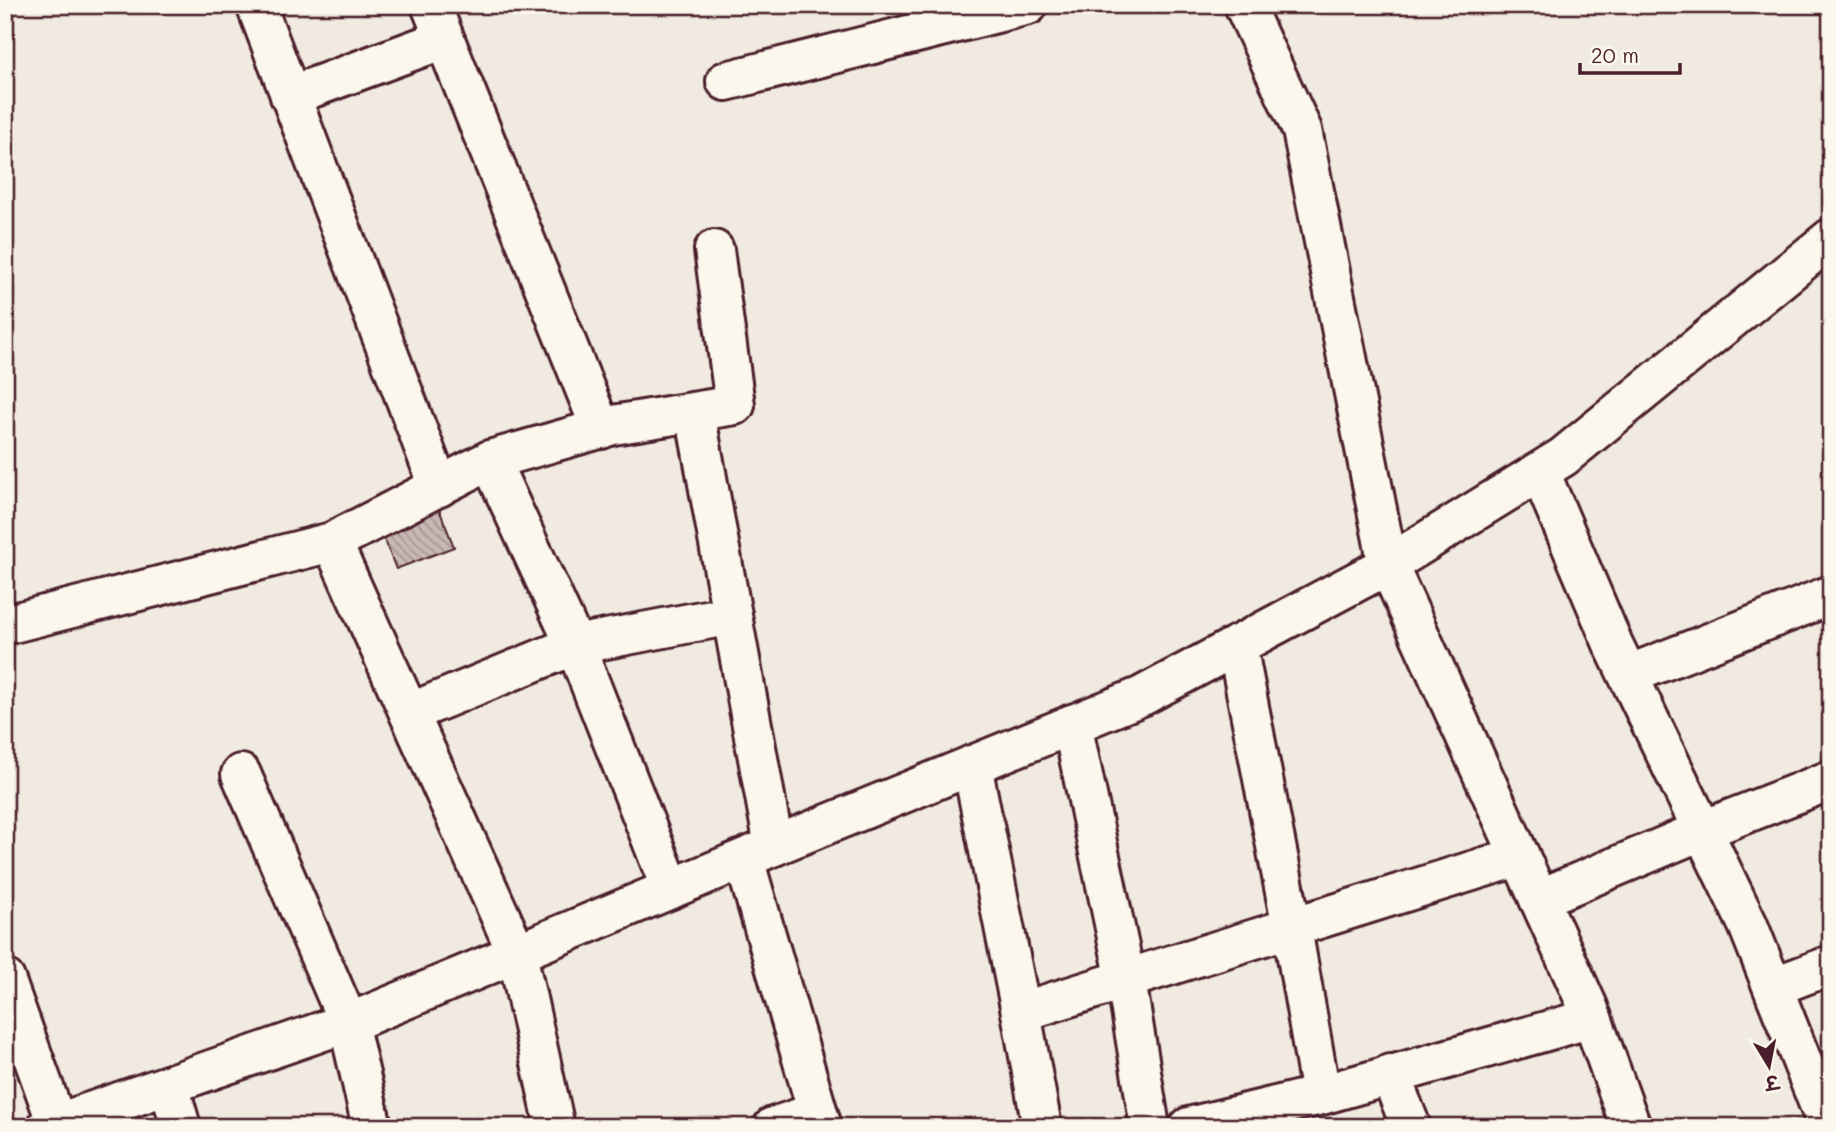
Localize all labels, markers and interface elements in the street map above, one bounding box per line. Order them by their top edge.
scale bar [1580,32,1680,76]
text: 20 m [1591,41,1639,68]
north arrow [1734,1030,1804,1100]
text: उ [1761,1069,1782,1097]

